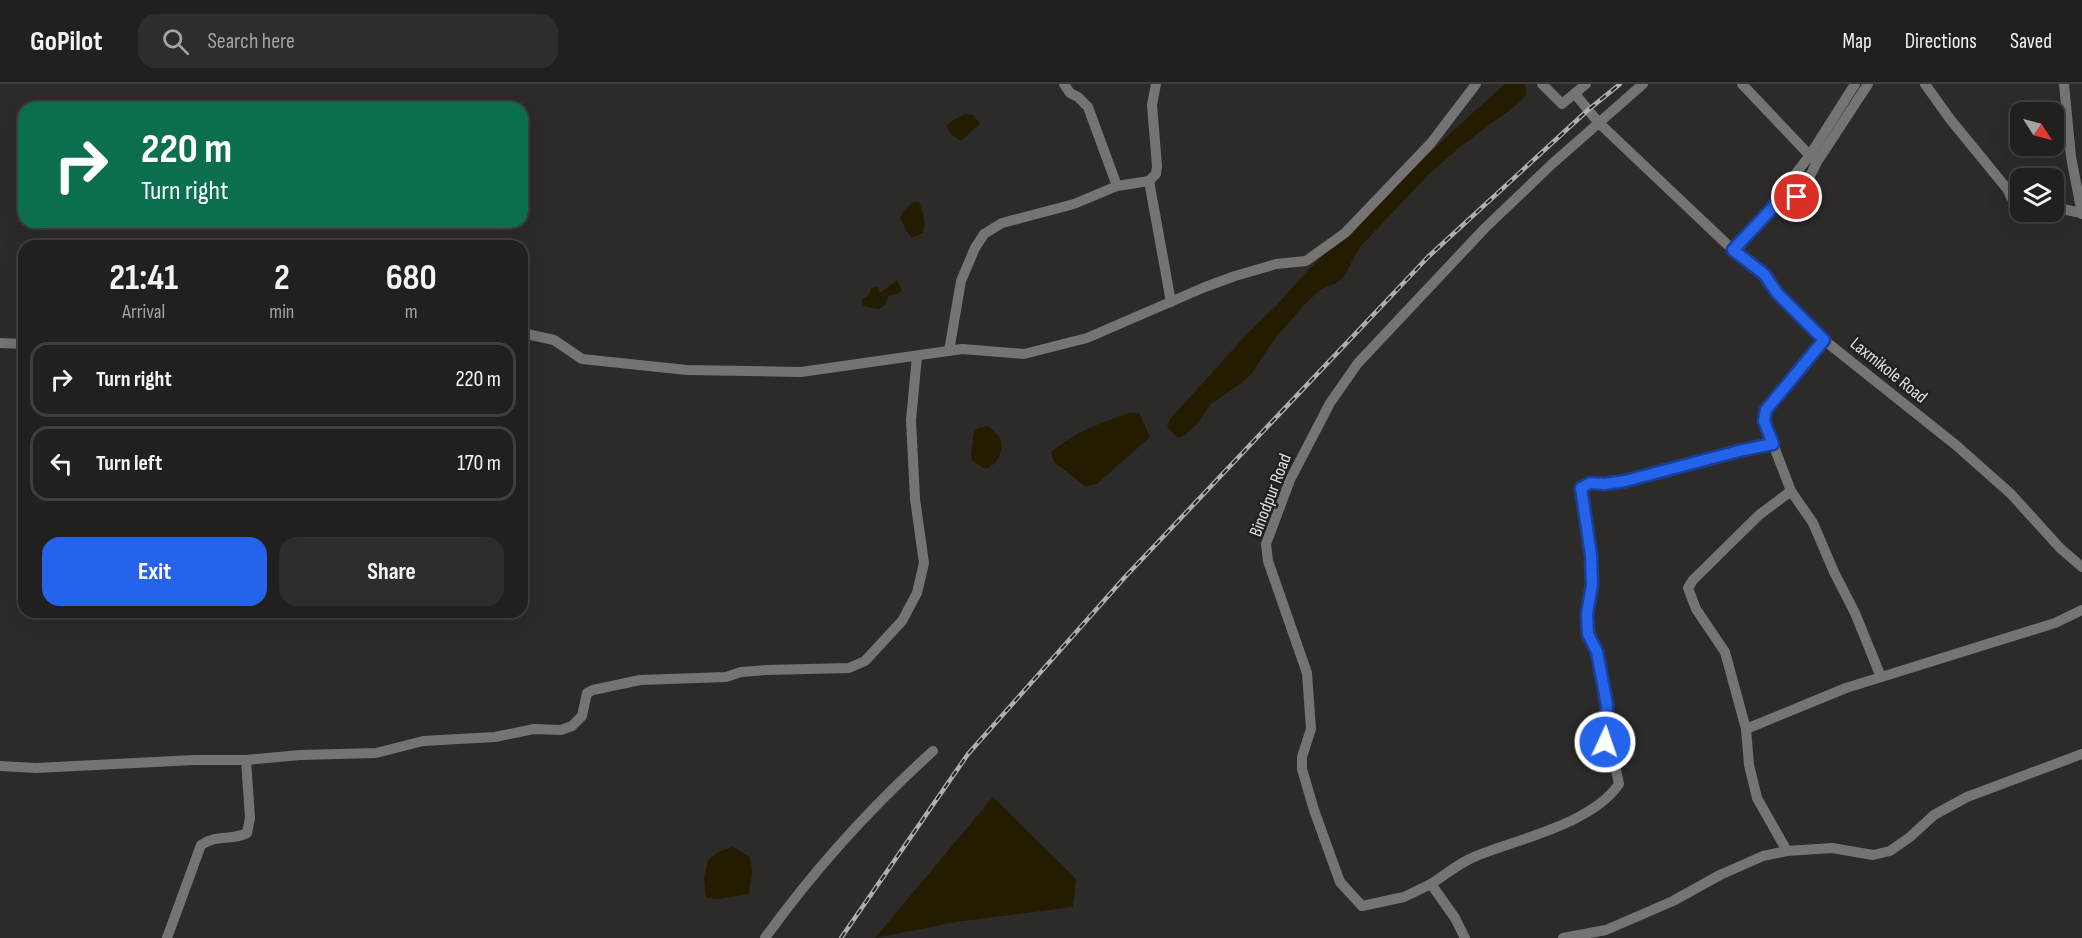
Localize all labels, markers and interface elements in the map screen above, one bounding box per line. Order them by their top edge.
search box [138,14,558,68]
text: GoPilot [30,25,102,58]
icon: search [159,25,192,58]
text: Search here [207,28,295,55]
text: Map [1842,29,1872,54]
text: Directions [1905,29,1977,54]
text: Saved [2010,29,2052,54]
north arrow [2010,102,2064,156]
map controls [2010,102,2064,222]
text: 220 m [141,124,232,175]
icon: right [42,126,120,204]
button: layers [2010,168,2064,222]
pin [1771,171,1822,222]
text: Turn right [141,175,228,207]
icon: arrive [1780,180,1813,213]
text: 21:41 [109,257,178,300]
text: 2 [274,257,290,300]
text: 680 [386,257,437,300]
text: Arrival [122,300,165,324]
text: min [269,300,294,324]
text: m [405,300,418,324]
street label: Laxmikole Road [1846,333,1931,408]
icon: right [45,363,78,396]
text: Turn right [96,366,172,393]
text: 220 m [455,366,501,393]
icon: left [45,447,78,480]
text: Turn left [96,450,162,477]
text: 170 m [457,450,501,477]
street label: Binodpur Road [1245,451,1296,540]
button: Exit [42,537,267,606]
button: Share [279,537,504,606]
position arrow [1573,710,1637,774]

